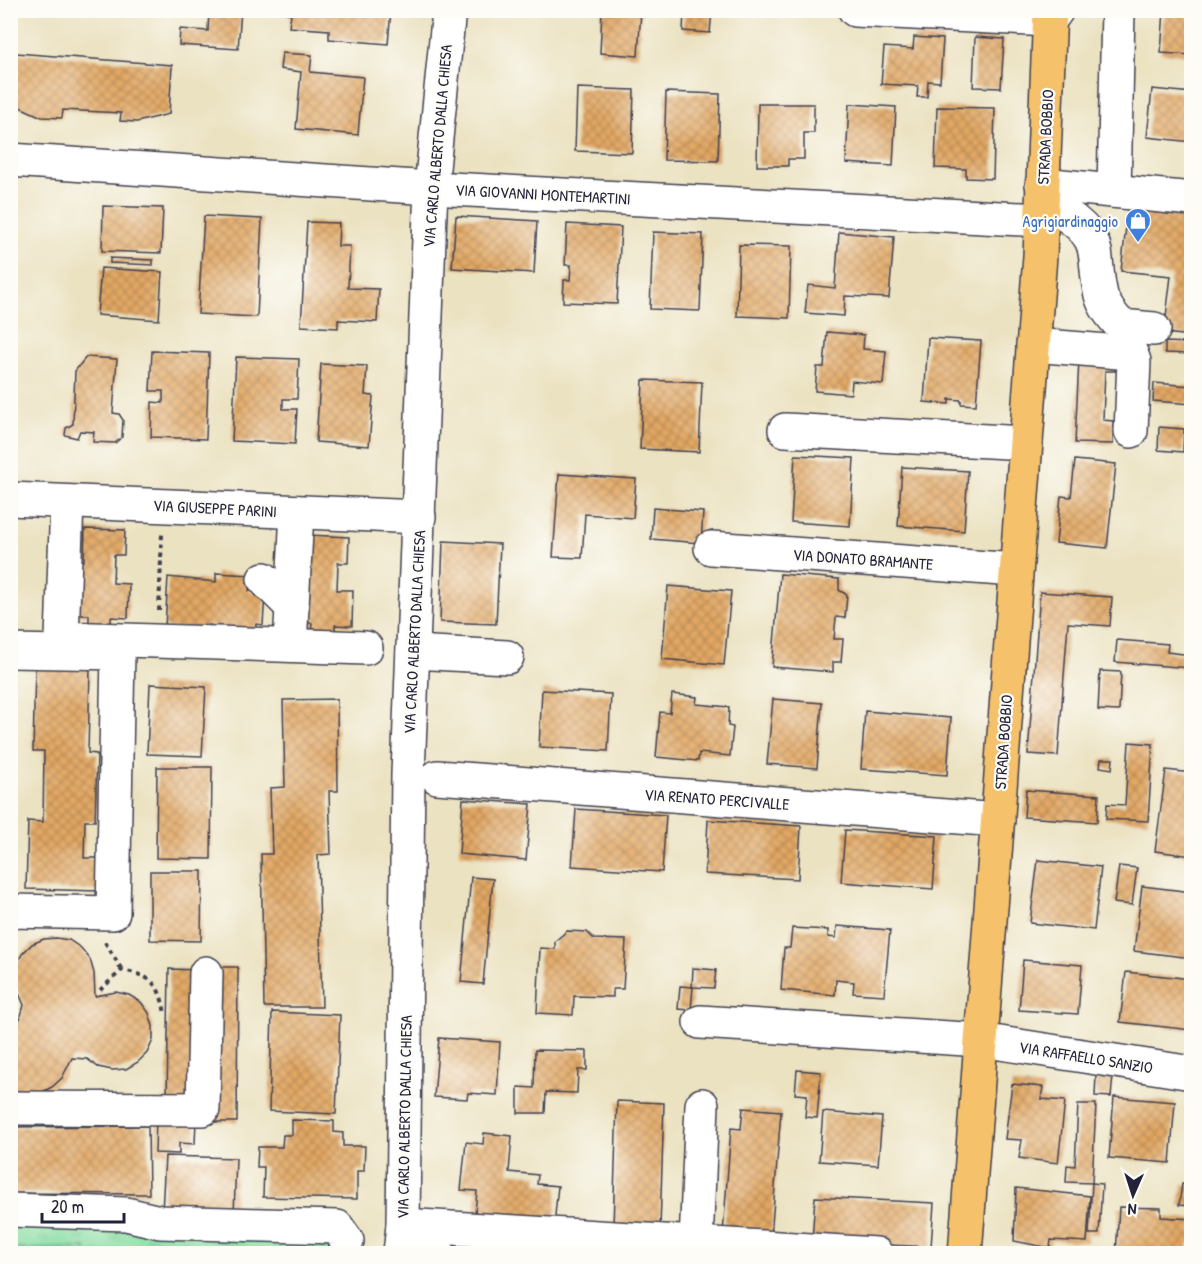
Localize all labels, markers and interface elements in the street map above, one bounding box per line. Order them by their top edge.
street label: VIA CARLO ALBERTO DALLA CHIESA [417,43,457,249]
street label: STRADA BOBBIO [1032,89,1058,185]
street label: VIA GIOVANNI MONTEMARTINI [455,178,631,210]
shop icon: Agrigiardinaggio [1123,206,1153,244]
place label: Agrigiardinaggio [1023,210,1119,232]
street label: VIA GIUSEPPE PARINI [153,494,277,522]
street label: VIA CARLO ALBERTO DALLA CHIESA [398,529,430,734]
street label: VIA DONATO BRAMANTE [792,543,934,575]
street label: STRADA BOBBIO [989,694,1017,790]
street label: VIA RENATO PERCIVALLE [644,783,790,815]
street label: VIA CARLO ALBERTO DALLA CHIESA [391,1015,417,1219]
street label: VIA RAFFAELLO SANZIO [1018,1036,1155,1078]
north arrow [1103,1165,1163,1225]
scale bar [42,1186,124,1224]
text: 20 m [51,1194,84,1219]
text: N [1127,1199,1137,1221]

